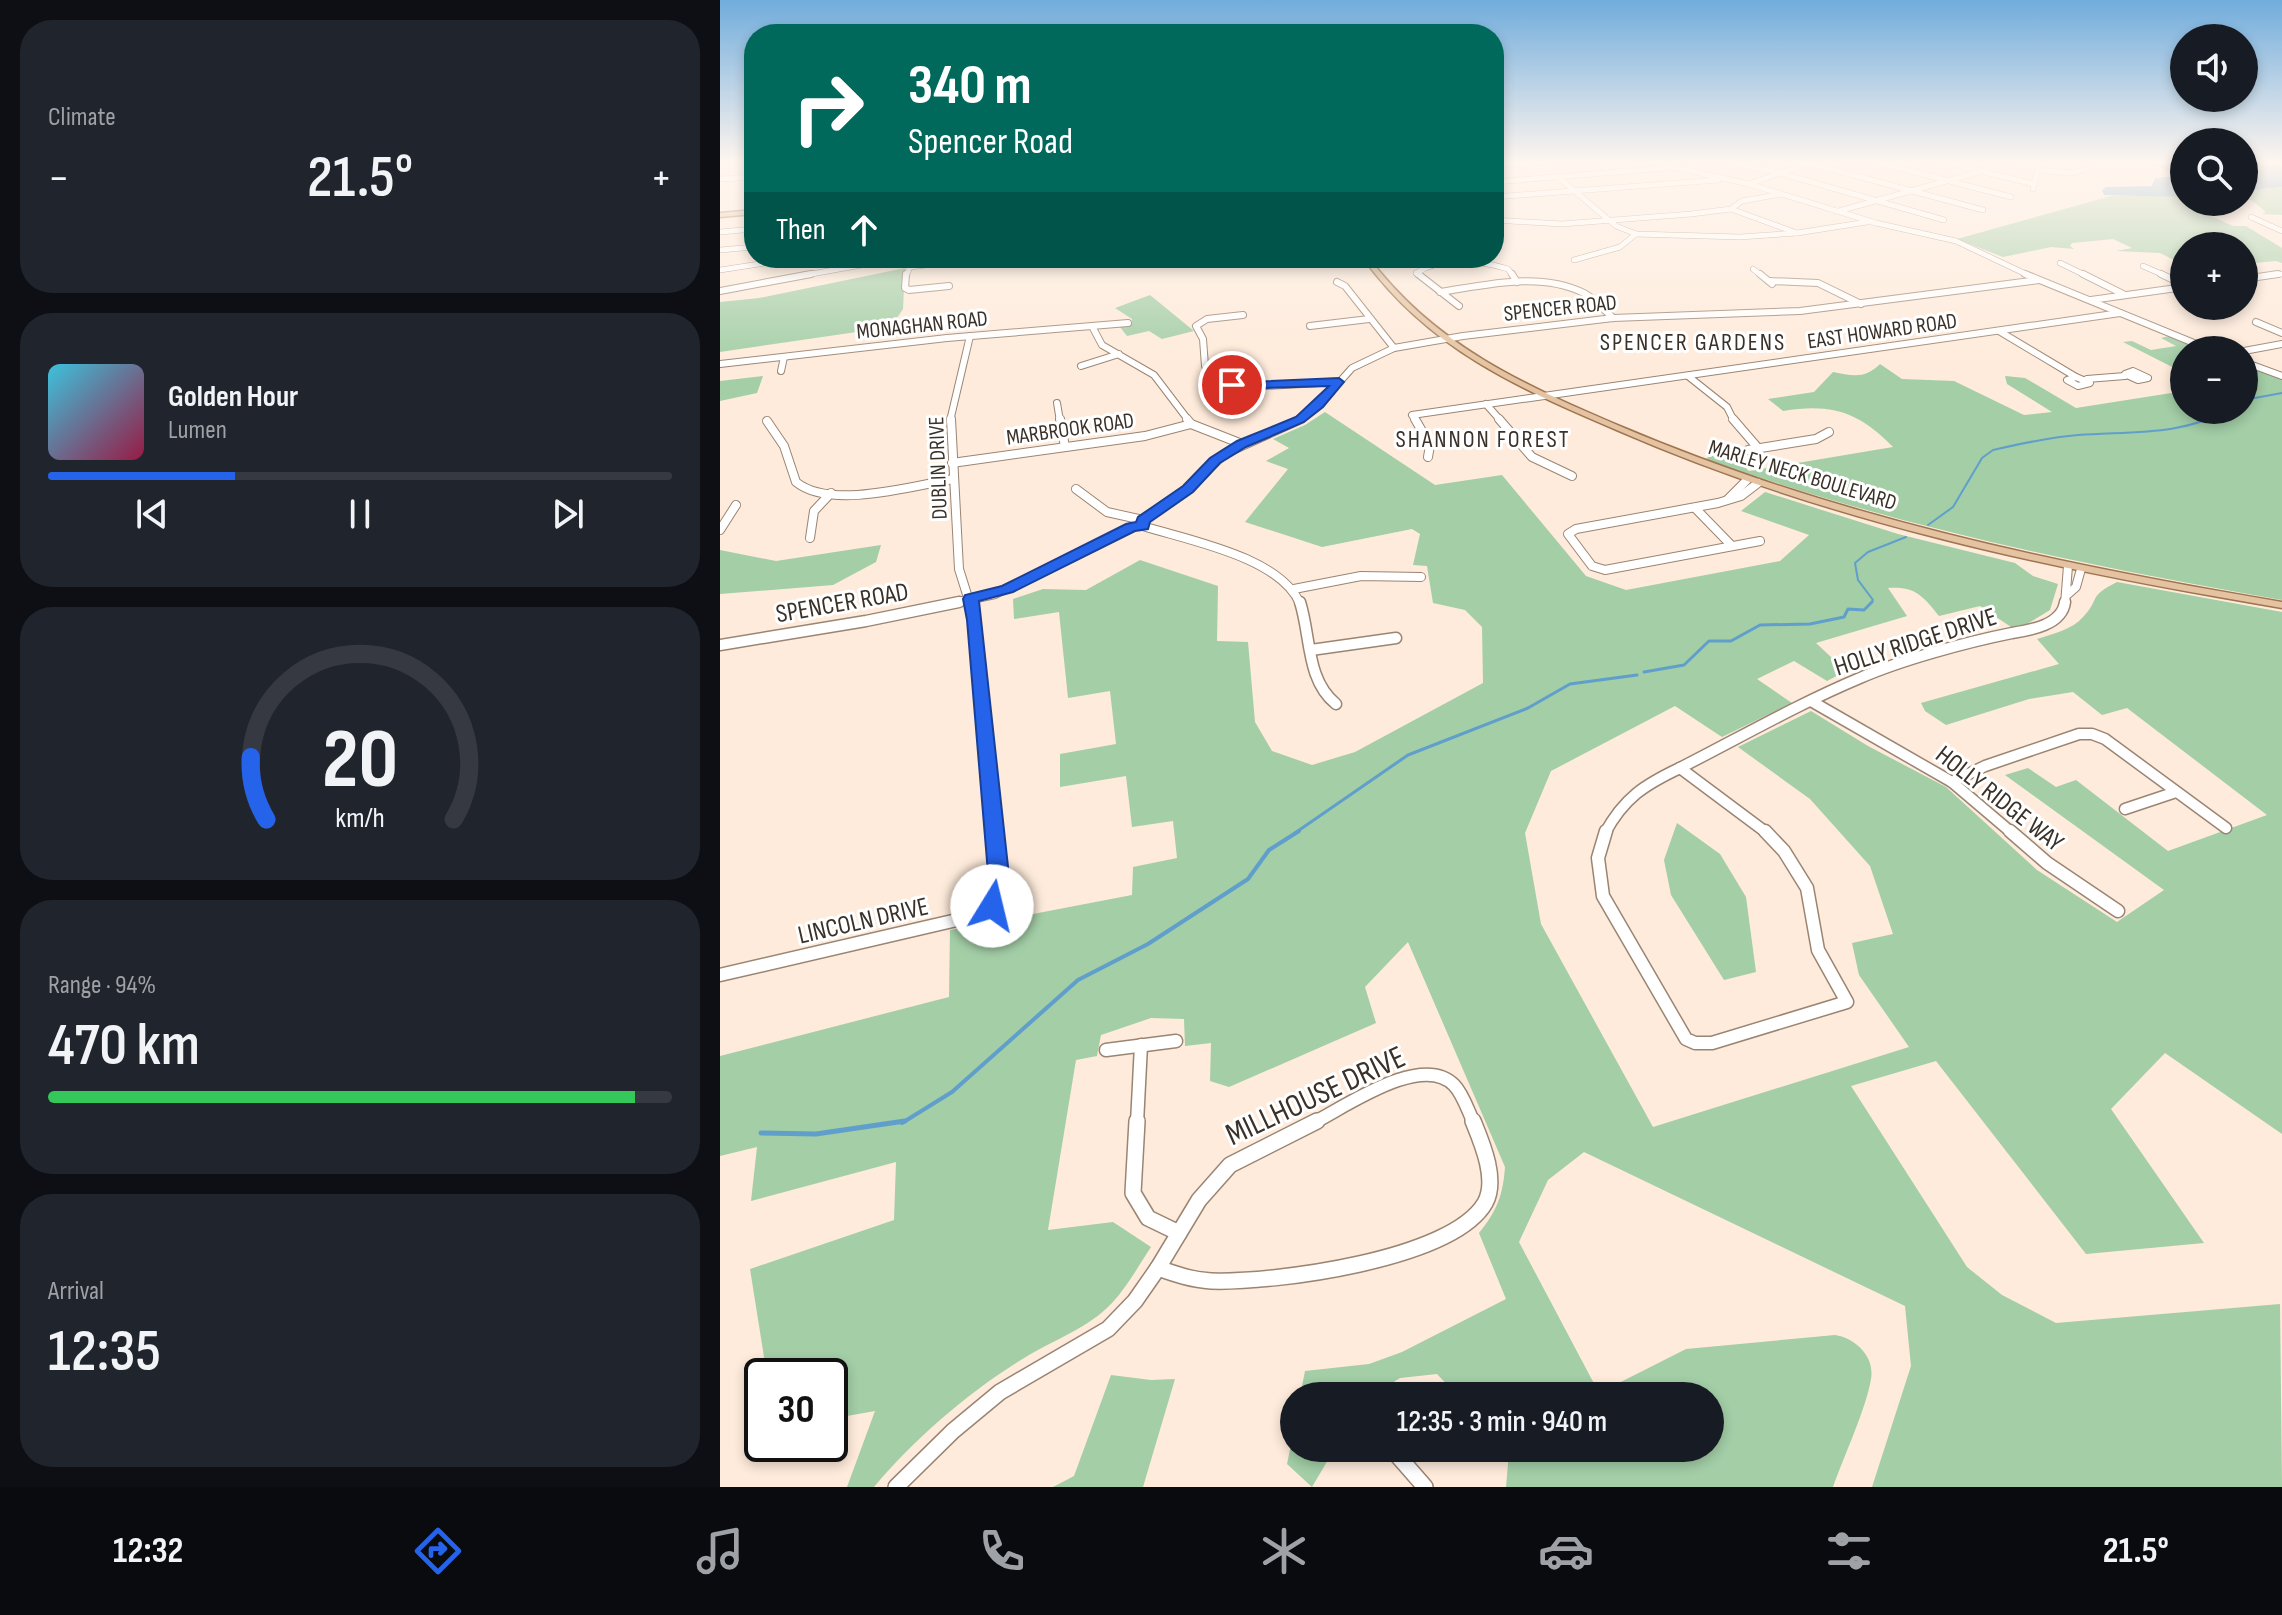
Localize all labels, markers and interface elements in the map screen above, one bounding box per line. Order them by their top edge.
map controls [2170,24,2258,424]
button: sound [2170,24,2258,112]
text: 340 m [908,53,1032,120]
icon: right [776,56,880,160]
text: Climate [48,102,116,133]
text: Spencer Road [908,121,1073,164]
button: search [2170,128,2258,216]
text: 21.5° [307,142,413,214]
text: − [48,152,70,205]
text: + [650,152,672,205]
icon: ahead [842,208,886,252]
text: Then [776,212,826,248]
button: + [2170,232,2258,320]
street label: SPENCER ROAD [1502,289,1618,328]
street label: MONAGHAN ROAD [855,305,989,346]
street label: EAST HOWARD ROAD [1806,308,1959,355]
district label: SPENCER GARDENS [1600,328,1786,357]
button: − [2170,336,2258,424]
pin [1198,351,1266,419]
icon: arrive [1210,363,1254,407]
text: Golden Hour [168,379,298,415]
street label: MARBROOK ROAD [1005,407,1136,452]
text: Lumen [168,415,227,446]
street label: DUBLIN DRIVE [923,416,954,520]
district label: SHANNON FOREST [1396,425,1570,454]
street label: MARLEY NECK BOULEVARD [1705,434,1900,517]
icon: previous [130,492,174,536]
icon: pause [338,492,382,536]
icon: next [546,492,590,536]
street label: SPENCER ROAD [774,577,911,630]
street label: HOLLY RIDGE DRIVE [1830,602,2001,683]
text: 20 [322,710,398,810]
street label: HOLLY RIDGE WAY [1929,740,2069,859]
text: km/h [335,801,385,836]
position arrow [950,864,1034,948]
street label: LINCOLN DRIVE [795,891,932,952]
text: Range · 94% [48,970,156,1001]
text: 470 km [48,1010,200,1082]
street label: MILLHOUSE DRIVE [1220,1038,1412,1155]
text: Arrival [48,1276,104,1307]
text: 12:35 [48,1316,161,1388]
speed limit sign: 30 [744,1358,848,1462]
text: 12:35 · 3 min · 940 m [1397,1404,1607,1440]
icon: directions [410,1523,466,1579]
icon: music [692,1523,748,1579]
icon: phone [974,1523,1030,1579]
icon: climate [1256,1523,1312,1579]
icon: car [1538,1523,1594,1579]
icon: filters [1821,1523,1877,1579]
text: 12:32 [113,1530,183,1573]
text: 21.5° [2103,1530,2169,1573]

